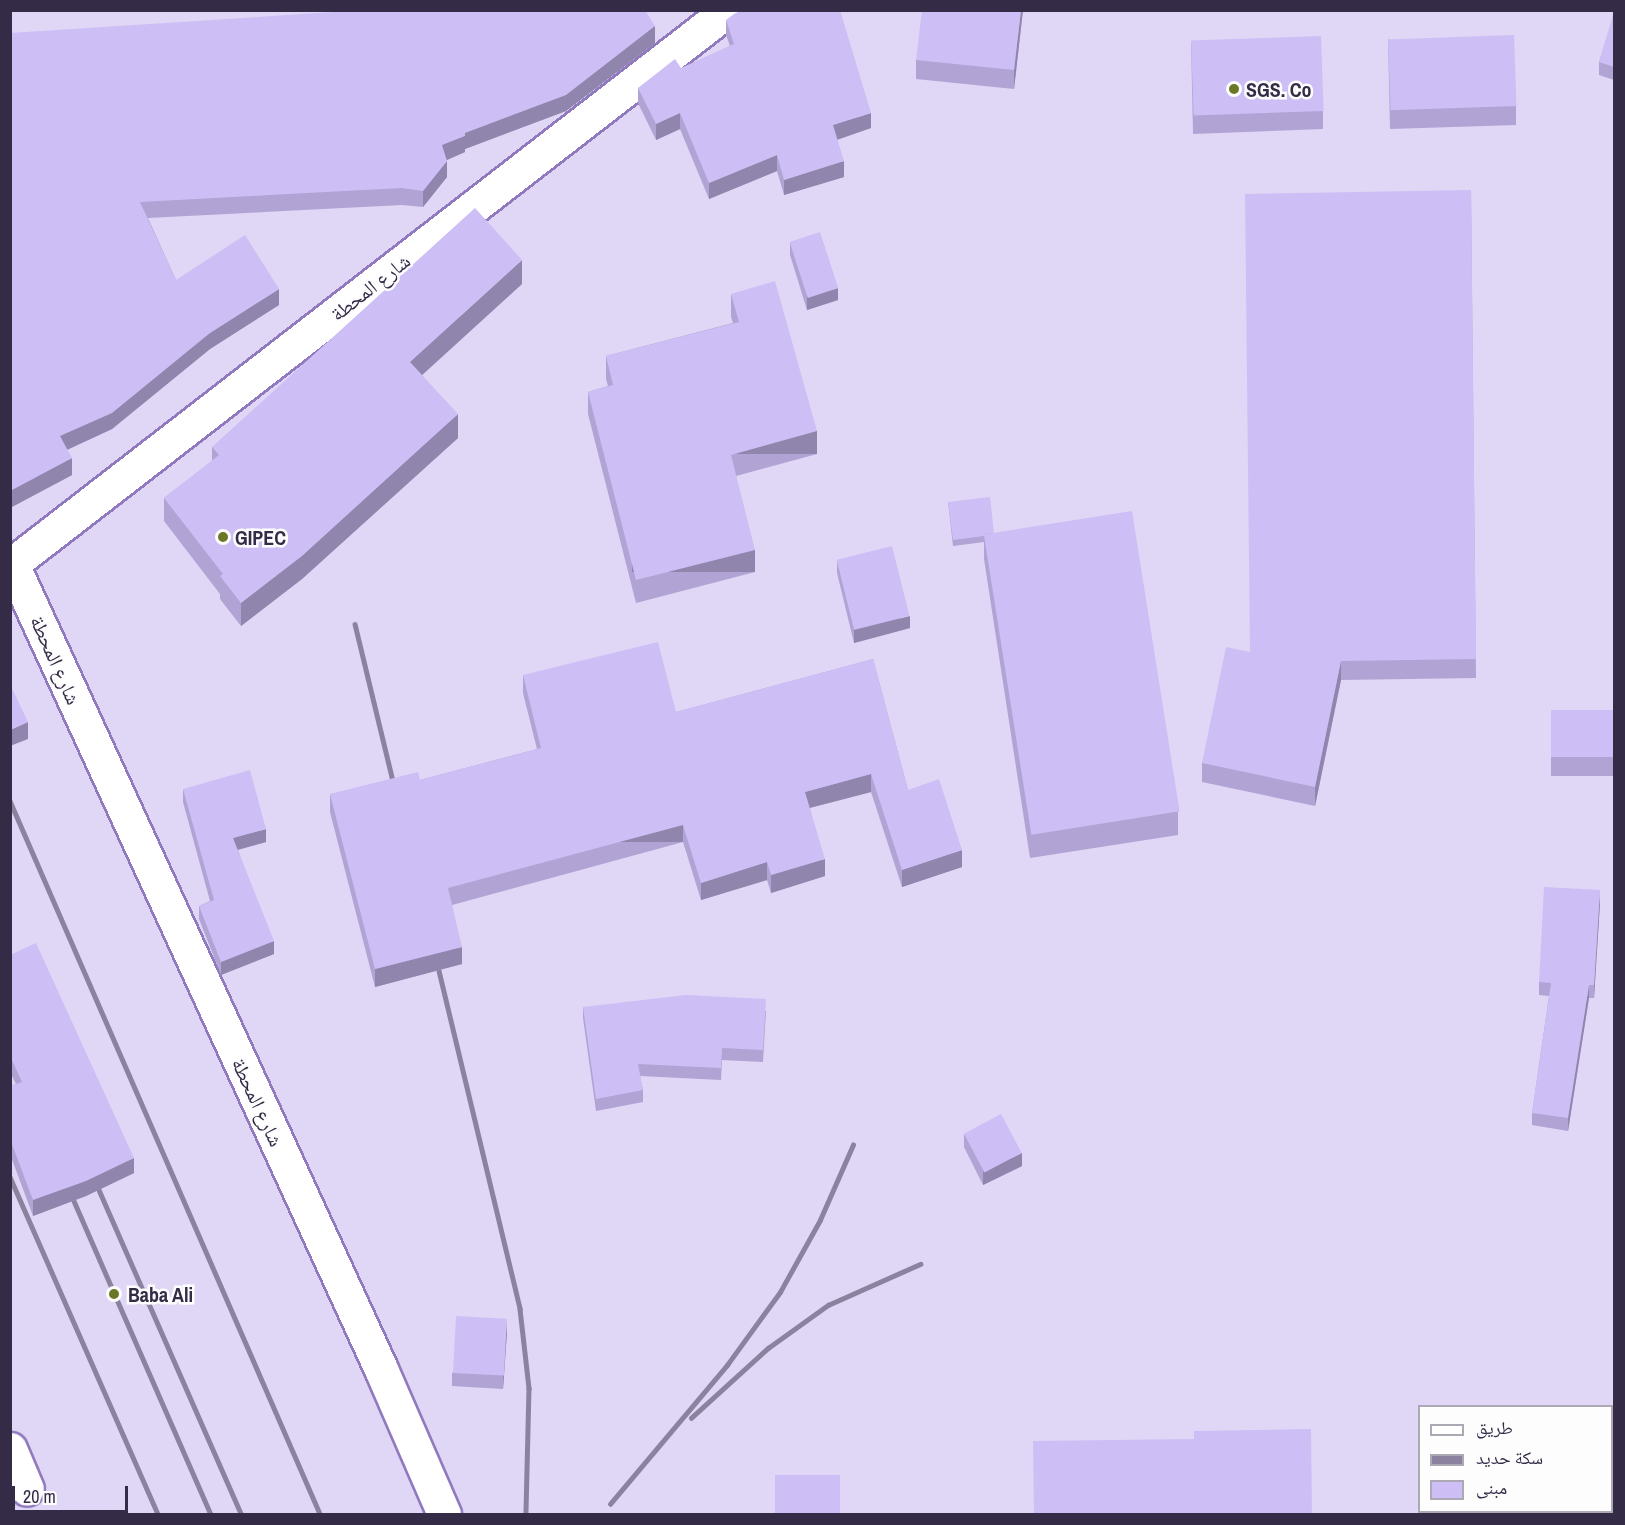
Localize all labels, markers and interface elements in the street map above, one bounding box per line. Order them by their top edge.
place label: SGS. Co [1246,77,1312,101]
marker: SGS. Co [1227,82,1241,96]
street label: شارع المحطة [325,248,415,326]
place label: GIPEC [235,525,286,549]
marker: GIPEC [216,530,230,544]
street label: شارع المحطة [26,612,86,708]
street label: شارع المحطة [227,1054,289,1150]
place label: Baba Ali [128,1282,194,1306]
marker: Baba Ali [105,1285,123,1303]
legend [1418,1405,1613,1513]
text: طريق [1476,1415,1513,1440]
text: سكة حديد [1476,1445,1543,1470]
scale bar [15,1474,130,1512]
text: مبنى [1476,1475,1507,1500]
text: 20 m [23,1484,56,1509]

